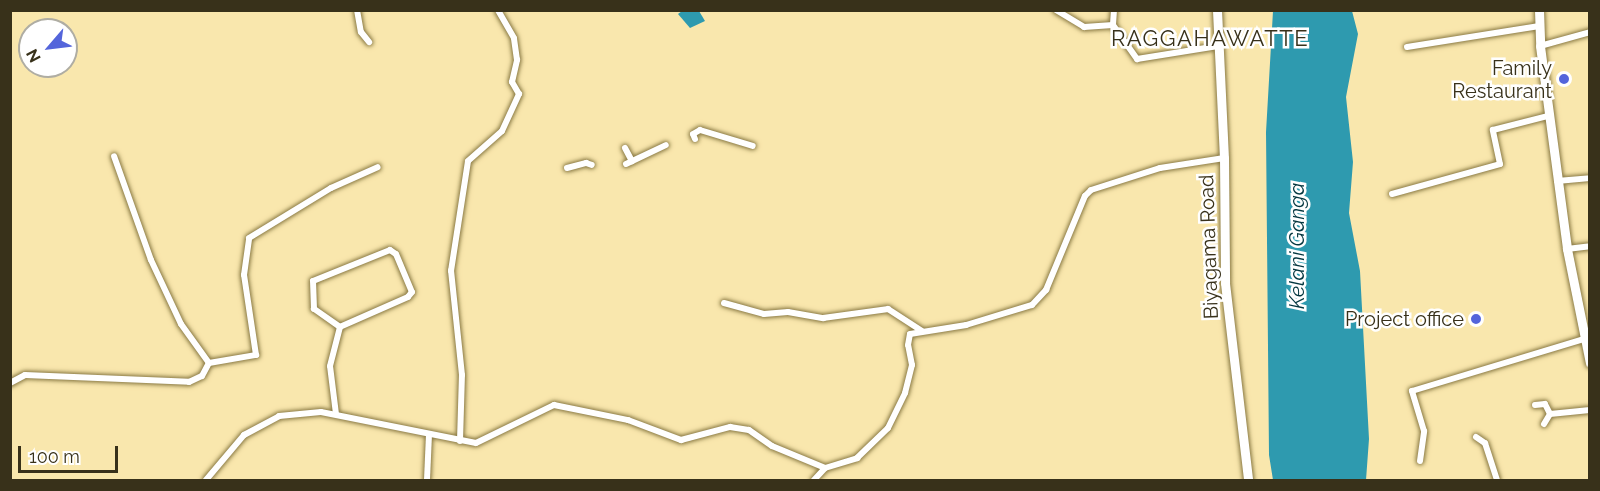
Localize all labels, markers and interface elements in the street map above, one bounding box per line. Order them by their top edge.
north arrow [18,18,78,78]
district label: RAGGAHAWATTE [1111,26,1309,52]
text: N [22,46,45,66]
place label: Family Restaurant [1452,56,1552,103]
marker: Family Restaurant [1557,72,1571,86]
street label: Biyagama Road [1194,174,1224,320]
water label: Kelani Ganga [1284,183,1310,309]
place label: Project office [1345,307,1464,331]
marker: Project office [1469,312,1483,326]
scale bar [21,434,122,472]
text: 100 m [29,446,80,467]

